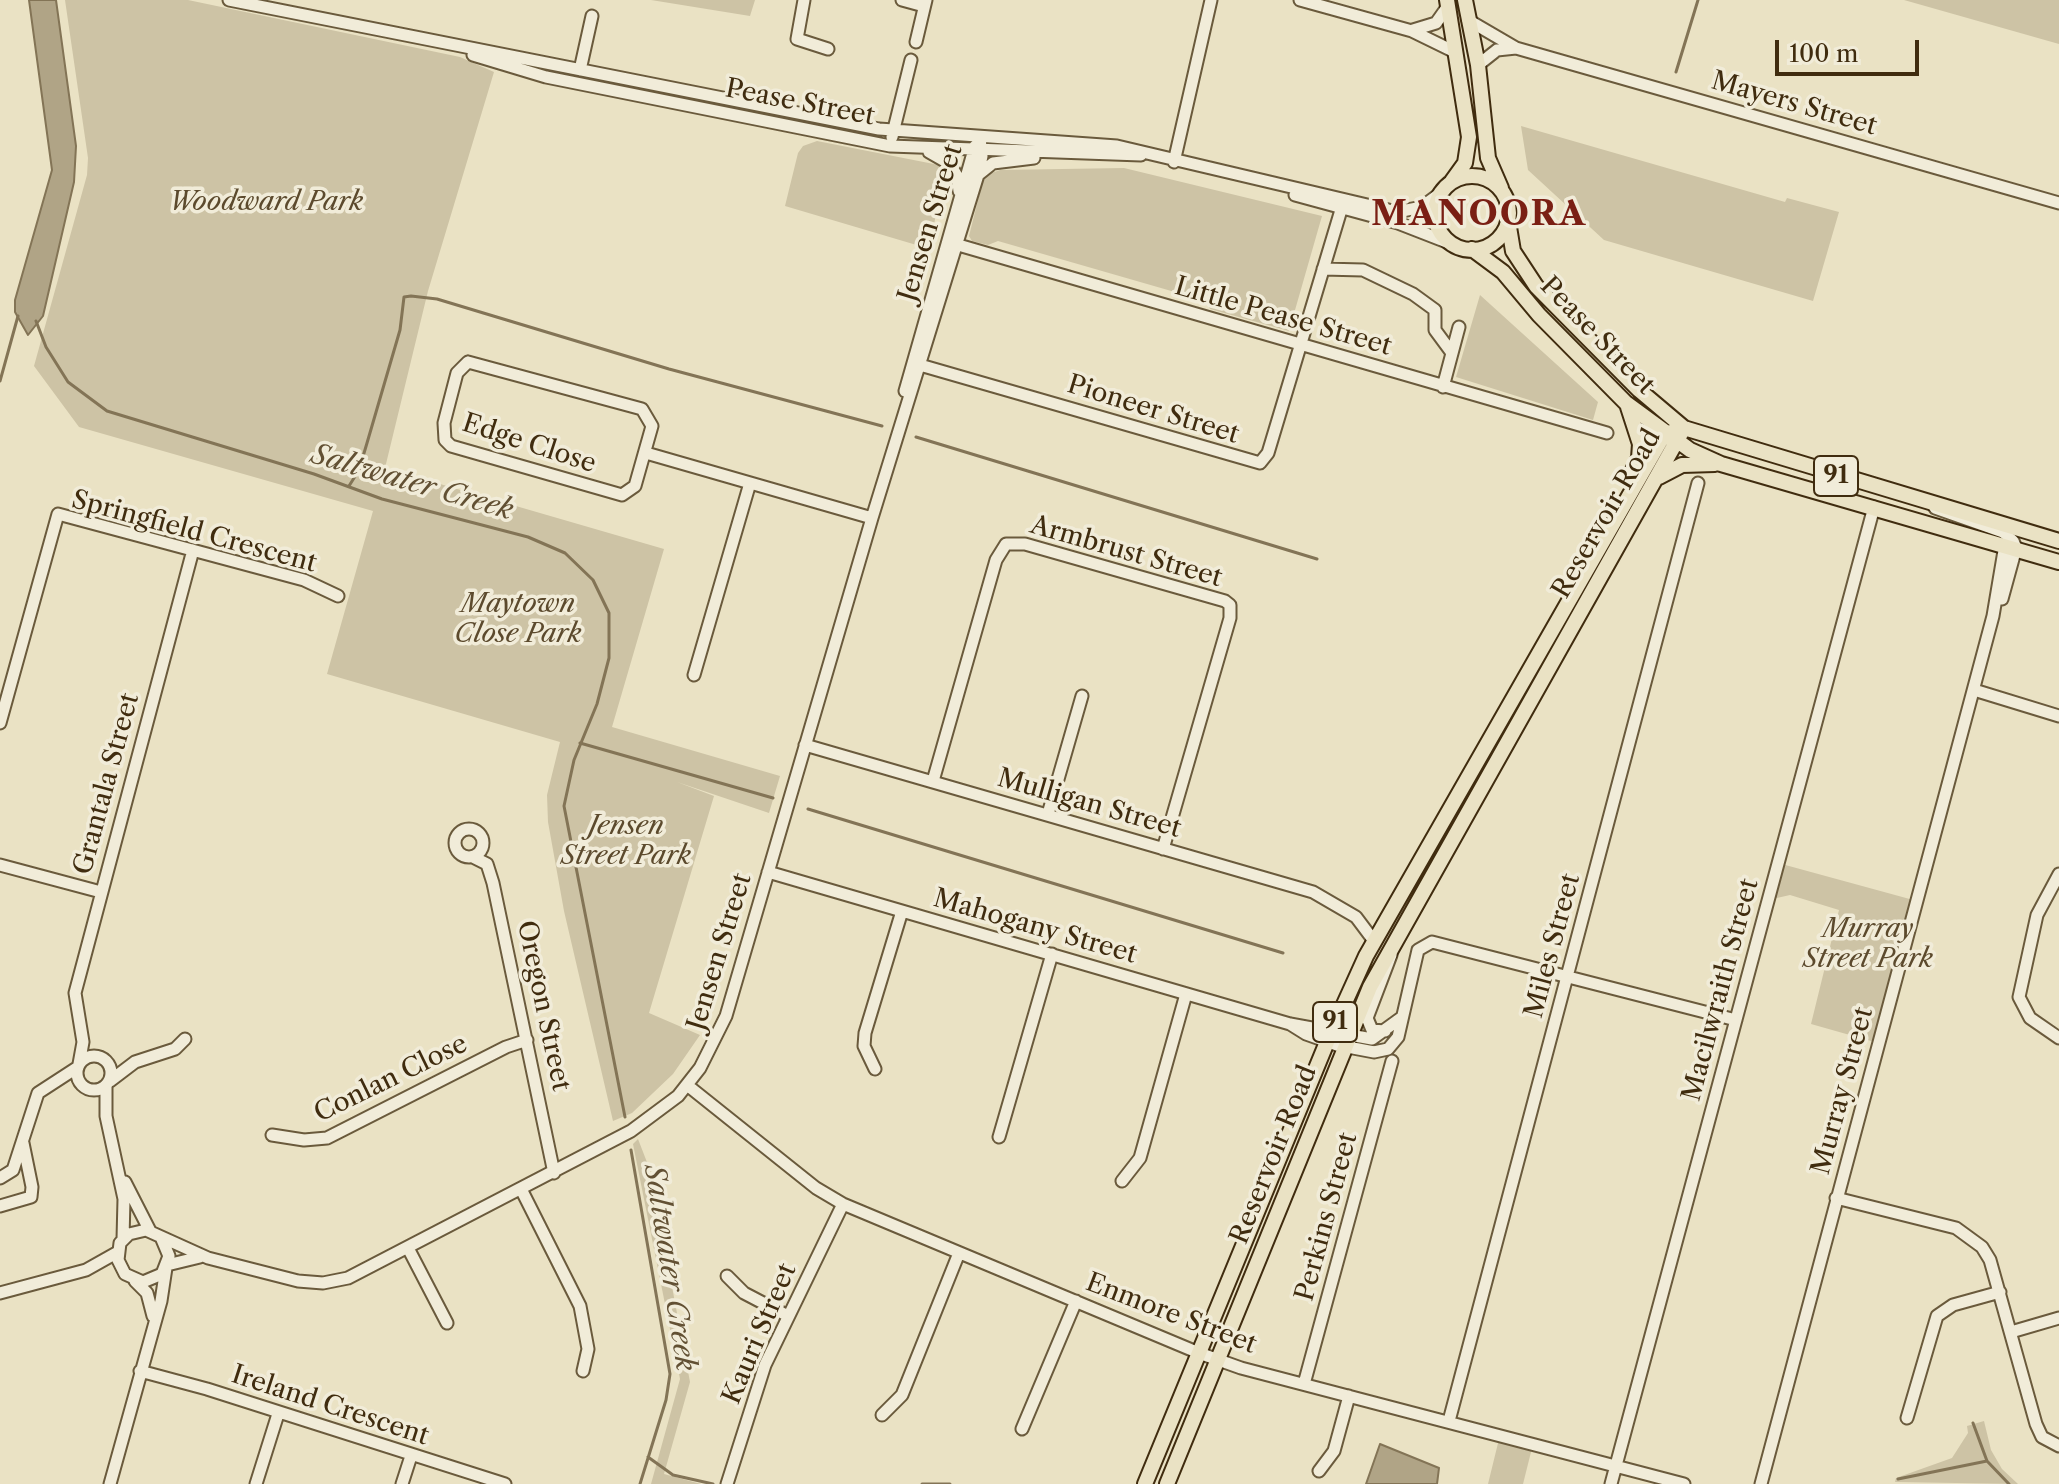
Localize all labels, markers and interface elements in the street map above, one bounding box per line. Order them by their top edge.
scale bar [1779,24,1923,74]
text: 100 m [1789,39,1858,68]
street label: Mayers Street [1708,66,1880,142]
street label: Pease Street [723,73,877,133]
street label: Jensen Street [892,141,970,305]
park label: Woodward Park [169,186,363,218]
district label: MANOORA [1371,195,1587,235]
street label: Little Pease Street [1171,271,1395,363]
street label: Pease Street [1533,271,1661,401]
street label: Pioneer Street [1063,369,1243,451]
street label: Edge Close [458,408,600,480]
street label: Reservoir Road [1546,424,1668,604]
water label: Saltwater Creek [307,438,517,528]
road number: 91 [1814,456,1858,496]
street label: Springfield Crescent [68,484,320,580]
street label: Armbrust Street [1027,510,1225,594]
park label: Maytown Close Park [455,588,581,650]
street label: Grantala Street [68,690,146,878]
street label: Mulligan Street [994,763,1184,845]
park label: Jensen Street Park [561,810,691,872]
street label: Jensen Street [681,870,759,1034]
street label: Miles Street [1519,870,1587,1022]
street label: Macilwraith Street [1676,875,1766,1105]
street label: Mahogany Street [930,883,1140,971]
park label: Murray Street Park [1803,913,1933,974]
street label: Oregon Street [510,918,576,1094]
road number: 91 [1313,1002,1357,1042]
street label: Murray Street [1806,1004,1880,1178]
street label: Conlan Close [309,1028,473,1130]
street label: Reservoir Road [1224,1061,1324,1249]
street label: Perkins Street [1290,1129,1364,1305]
water label: Saltwater Creek [636,1162,702,1374]
street label: Kauri Street [716,1259,804,1409]
street label: Enmore Street [1081,1267,1261,1361]
street label: Ireland Crescent [227,1359,433,1453]

